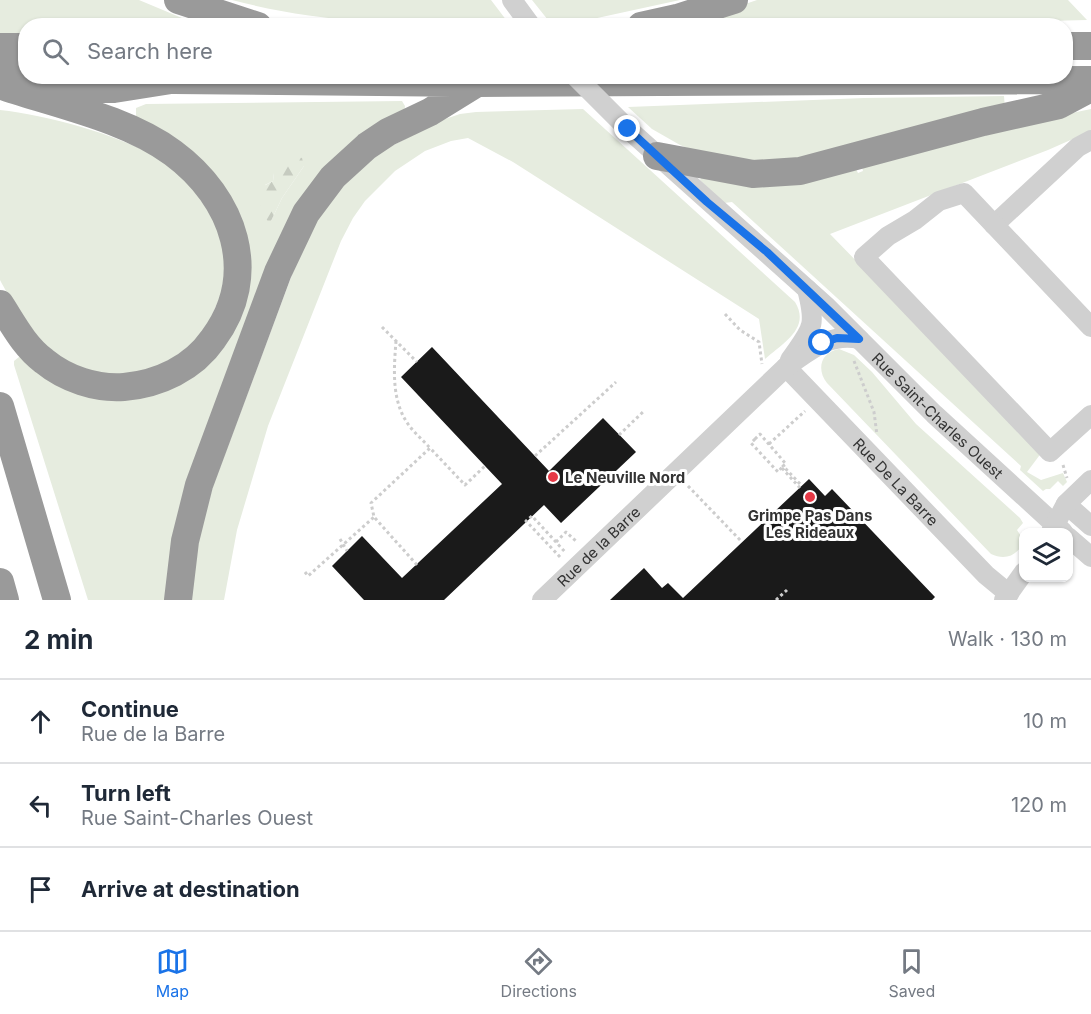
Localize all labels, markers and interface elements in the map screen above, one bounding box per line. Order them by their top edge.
search box [18,18,1073,84]
icon: search [39,35,72,68]
text: Search here [87,38,213,64]
route end [614,115,640,141]
route start [808,329,834,355]
street label: Rue Saint-Charles Ouest [868,348,1007,482]
street label: Rue De La Barre [850,434,943,530]
place label: Le Neuville Nord [565,468,685,487]
marker: Le Neuville Nord [546,470,560,484]
marker: Grimpe Pas Dans Les Rideaux [803,490,817,504]
street label: Rue de la Barre [553,502,644,590]
place label: Grimpe Pas Dans Les Rideaux [748,506,872,542]
map controls [1019,528,1073,582]
button: layers [1019,528,1073,582]
text: 2 min [24,624,94,655]
text: Walk · 130 m [948,627,1067,651]
text: Continue [81,696,179,722]
icon: ahead [24,705,57,738]
text: 10 m [1023,709,1067,733]
text: Rue de la Barre [81,722,225,746]
text: Turn left [81,780,171,806]
icon: left [24,789,57,822]
text: 120 m [1011,793,1067,817]
text: Rue Saint-Charles Ouest [81,806,313,830]
icon: arrive [24,873,57,906]
text: Arrive at destination [81,876,300,902]
tab: Map [156,945,189,1001]
tab: Directions [501,945,577,1001]
tab: Saved [888,945,935,1001]

